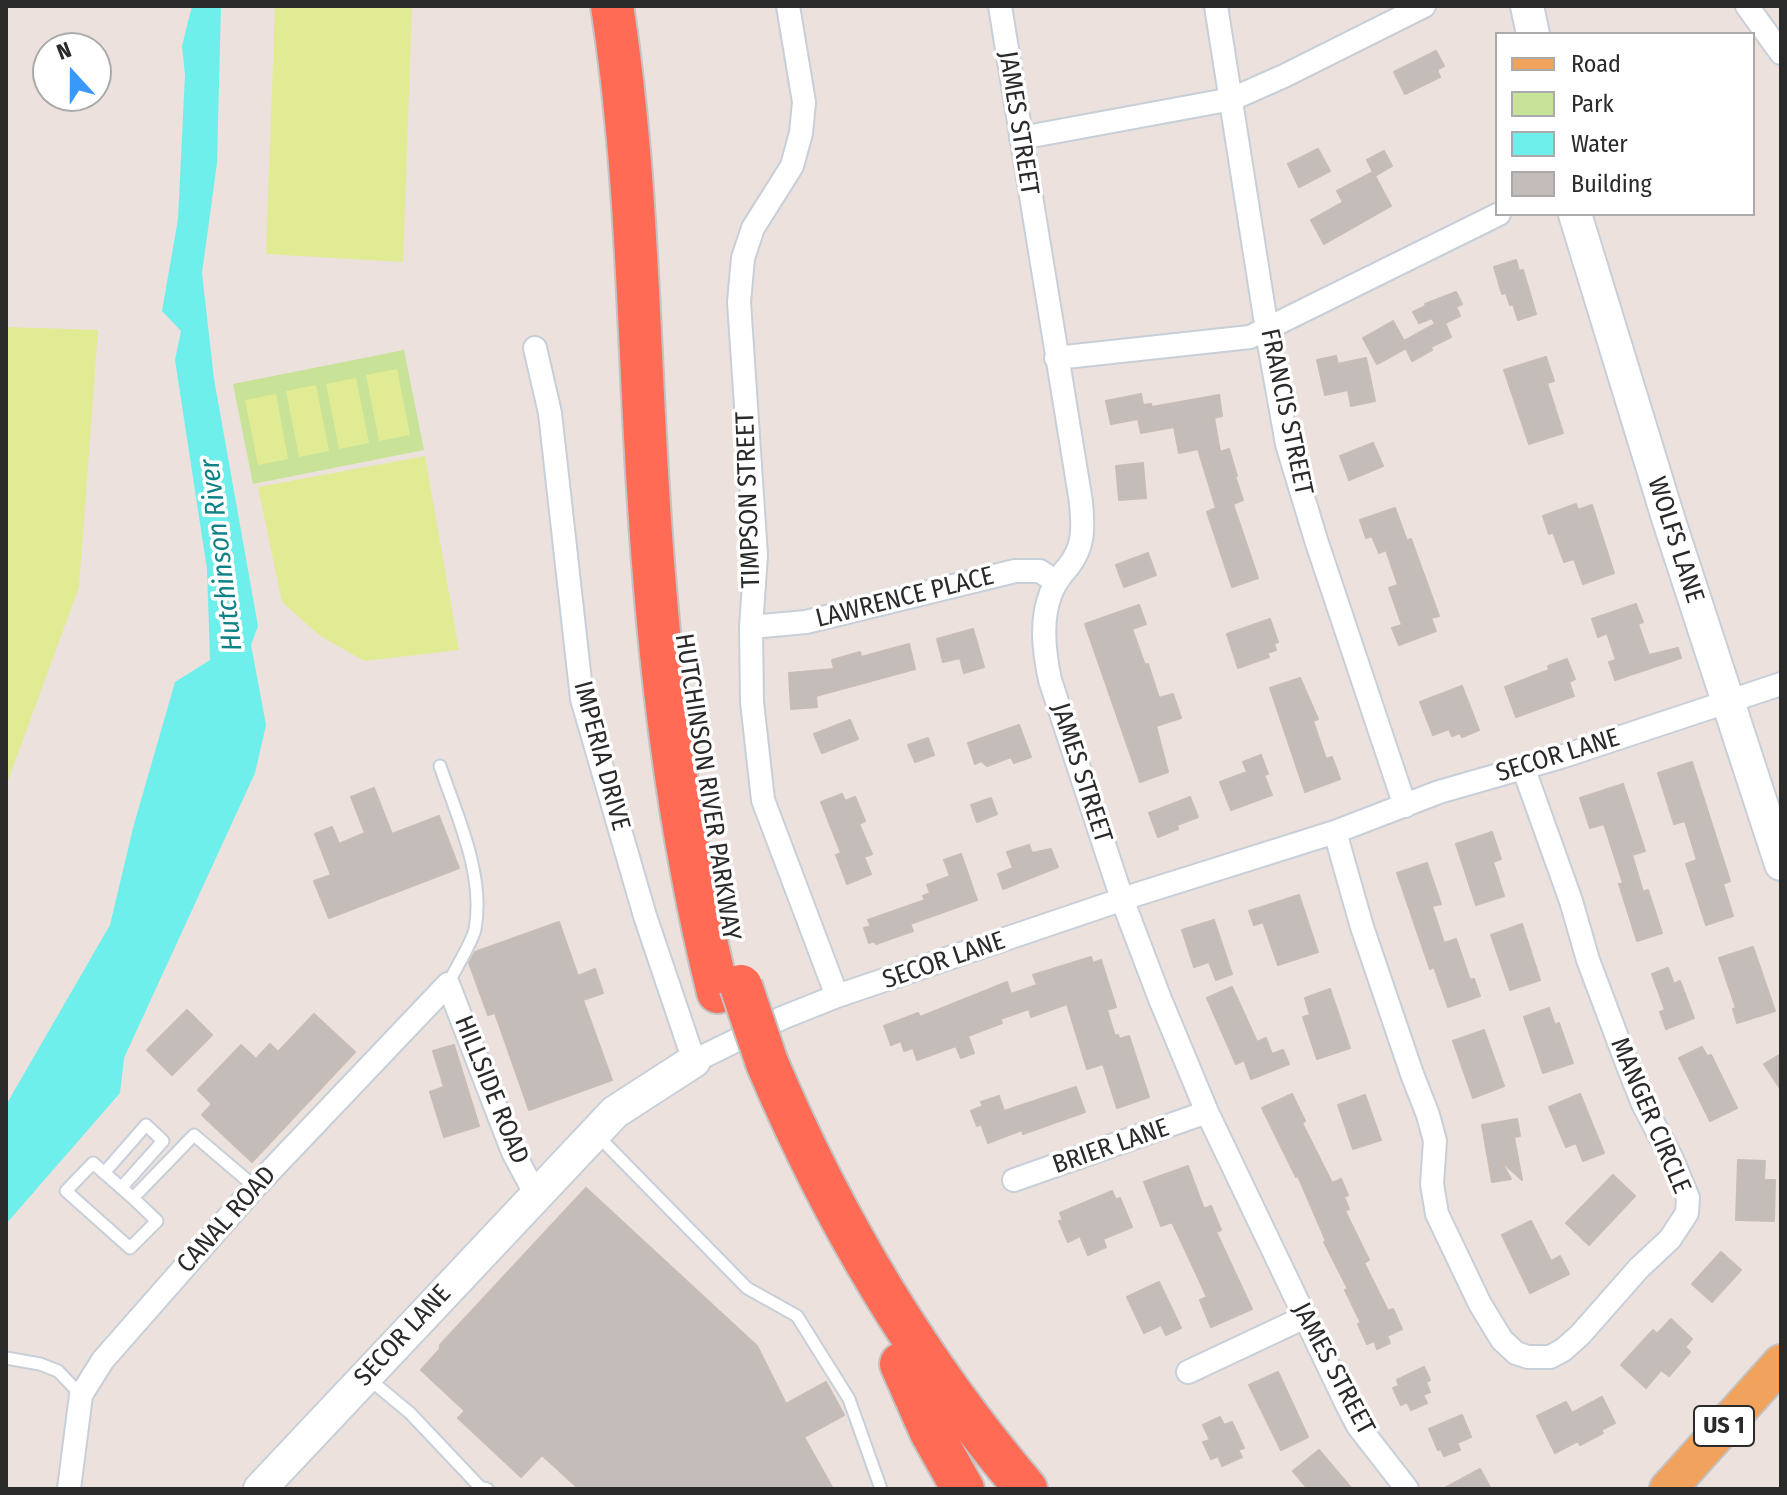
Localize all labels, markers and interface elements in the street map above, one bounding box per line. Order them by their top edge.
north arrow [32,32,112,112]
legend [1495,32,1755,216]
text: N [53,36,75,66]
street label: JAMES STREET [991,49,1045,197]
text: Road [1571,50,1621,78]
text: Park [1571,90,1614,118]
text: Water [1571,130,1628,158]
text: Building [1571,170,1652,198]
street label: FRANCIS STREET [1253,326,1319,498]
street label: TIMPSON STREET [730,411,768,589]
water label: Hutchinson River [194,457,250,653]
street label: WOLFS LANE [1640,473,1710,607]
street label: LAWRENCE PLACE [813,561,997,635]
street label: HUTCHINSON RIVER PARKWAY [667,631,747,943]
street label: IMPERIA DRIVE [566,678,636,834]
street label: JAMES STREET [1044,699,1118,847]
street label: SECOR LANE [1493,722,1623,790]
street label: SECOR LANE [879,926,1009,996]
street label: HILLSIDE ROAD [447,1011,535,1169]
street label: MANGER CIRCLE [1603,1033,1697,1199]
street label: BRIER LANE [1049,1113,1173,1181]
street label: CANAL ROAD [171,1160,283,1280]
street label: SECOR LANE [348,1279,458,1393]
street label: JAMES STREET [1285,1298,1381,1440]
road number: US 1 [1694,1406,1754,1446]

